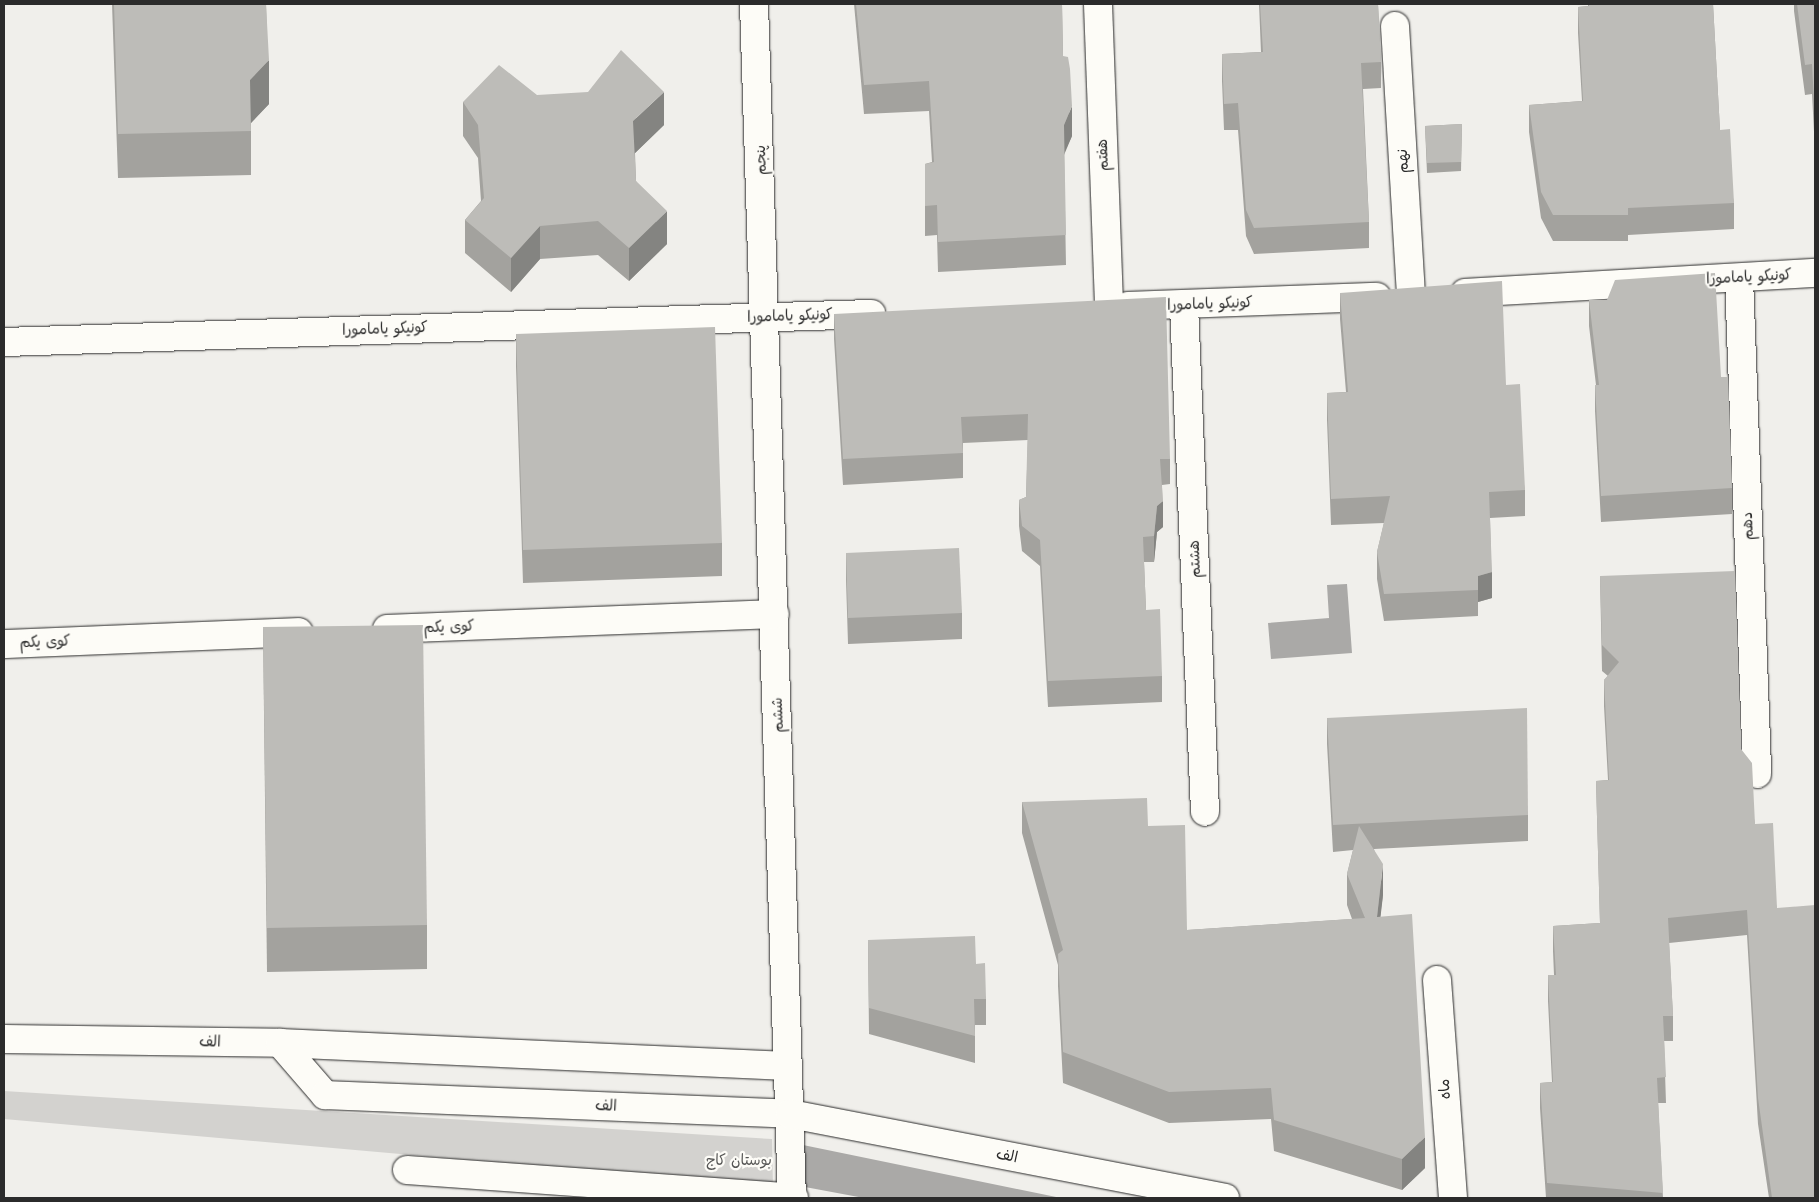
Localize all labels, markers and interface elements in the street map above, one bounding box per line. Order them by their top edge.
street label: هفتم [1093,139,1113,171]
street label: پنجم [751,145,771,175]
street label: نهم [1393,148,1413,174]
street label: کونیکو یامامورا [1706,266,1792,288]
street label: کونیکو یامامورا [1167,294,1253,314]
street label: کونیکو یامامورا [747,306,833,326]
street label: کونیکو یامامورا [342,319,428,339]
street label: دهم [1739,512,1757,540]
street label: هشتم [1185,540,1205,578]
street label: کوی یکم [423,617,475,637]
street label: کوی یکم [19,632,71,652]
street label: ششم [768,697,788,733]
street label: الف [199,1033,221,1051]
street label: ماه [1435,1078,1455,1100]
street label: الف [595,1097,617,1115]
street label: الف [995,1145,1019,1167]
park label: بوستان کاج [706,1152,772,1170]

